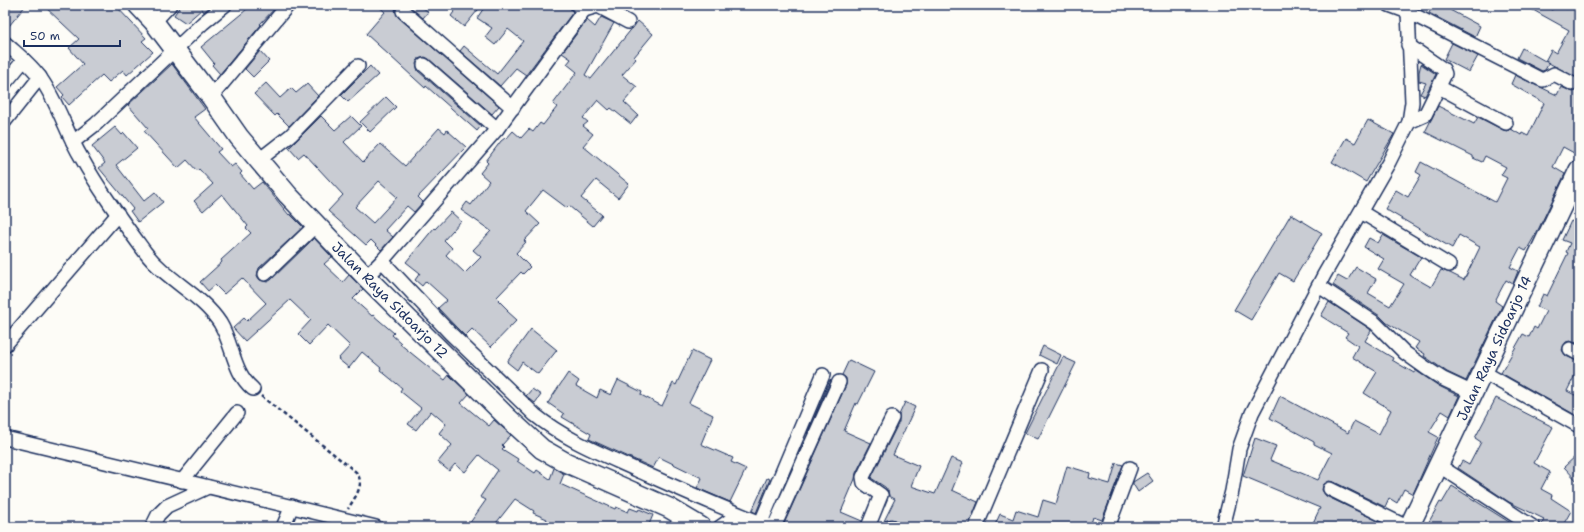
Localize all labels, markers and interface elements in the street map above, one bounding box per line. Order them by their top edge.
scale bar [24,22,120,48]
text: 50 m [30,28,60,44]
street label: Jalan Raya Sidoarjo 12 [328,238,452,362]
street label: Jalan Raya Sidoarjo 14 [1452,273,1536,423]

